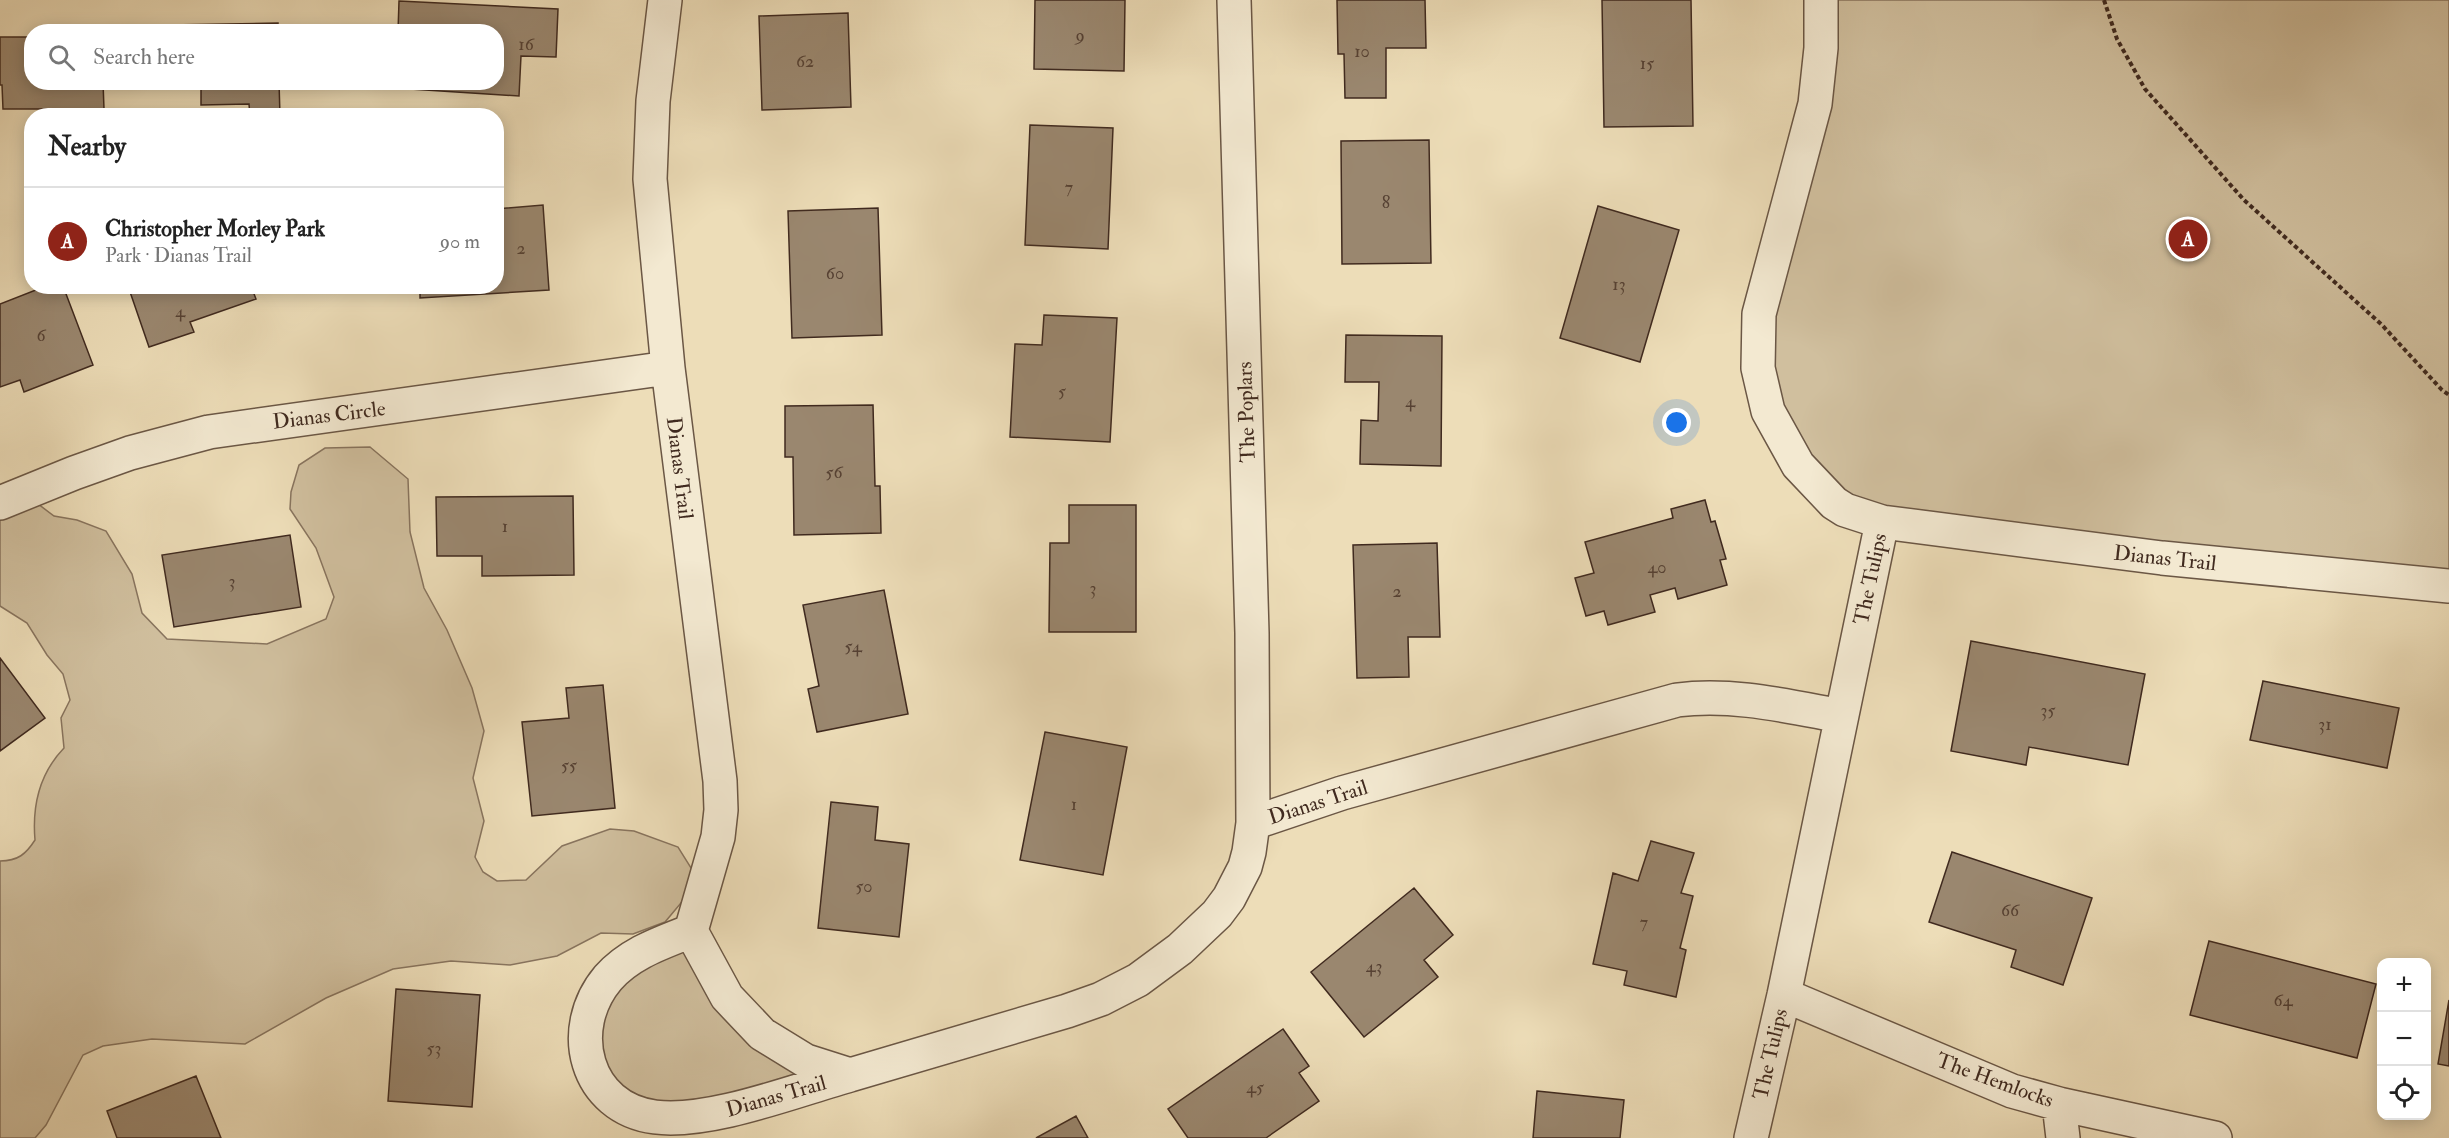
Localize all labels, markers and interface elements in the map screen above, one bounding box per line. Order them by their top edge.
search box [24,24,504,90]
house number: 9 [1073,24,1085,47]
house number: 16 [518,33,535,56]
house number: 10 [1354,40,1370,63]
icon: search [45,41,78,74]
text: Search here [93,43,195,71]
house number: 62 [796,50,814,73]
house number: 15 [1640,52,1654,75]
text: Nearby [48,131,126,163]
house number: 7 [1065,176,1073,199]
house number: 8 [1382,191,1390,214]
text: Christopher Morley Park [105,215,325,243]
pin: A [2168,216,2208,262]
text: A [61,229,74,254]
text: 90 m [440,229,480,254]
house number: 2 [516,237,526,260]
text: Park · Dianas Trail [105,243,252,268]
house number: 60 [826,262,844,285]
house number: 13 [1612,273,1626,296]
house number: 4 [175,300,186,323]
house number: 6 [36,324,46,347]
street label: The Poplars [1231,361,1262,463]
house number: 5 [1058,380,1066,403]
house number: 4 [1405,390,1416,413]
street label: Dianas Circle [271,395,387,436]
your location [1662,408,1691,437]
street label: Dianas Trail [660,415,699,522]
house number: 56 [826,461,843,484]
house number: 1 [502,515,508,538]
street label: The Tulips [1848,531,1893,627]
street label: Dianas Trail [2112,540,2218,577]
house number: 40 [1648,556,1666,579]
house number: 3 [229,570,235,593]
house number: 3 [1090,577,1096,600]
house number: 2 [1392,580,1402,603]
house number: 54 [844,635,863,658]
house number: 35 [2041,699,2055,722]
house number: 31 [2318,713,2332,736]
house number: 55 [561,754,577,777]
street label: Dianas Trail [1265,774,1372,831]
house number: 1 [1071,793,1077,816]
house number: 50 [856,875,872,898]
house number: 66 [2001,899,2020,922]
house number: 7 [1640,911,1648,934]
house number: 43 [1366,955,1382,978]
map controls [2377,958,2431,1120]
button: + [2377,958,2431,1012]
house number: 64 [2274,989,2294,1012]
street label: The Tulips [1747,1006,1794,1102]
button: − [2377,1012,2431,1066]
house number: 53 [427,1037,441,1060]
street label: The Hemlocks [1933,1047,2057,1114]
button: locate [2377,1066,2431,1120]
street label: Dianas Trail [723,1069,830,1124]
house number: 45 [1246,1076,1264,1099]

